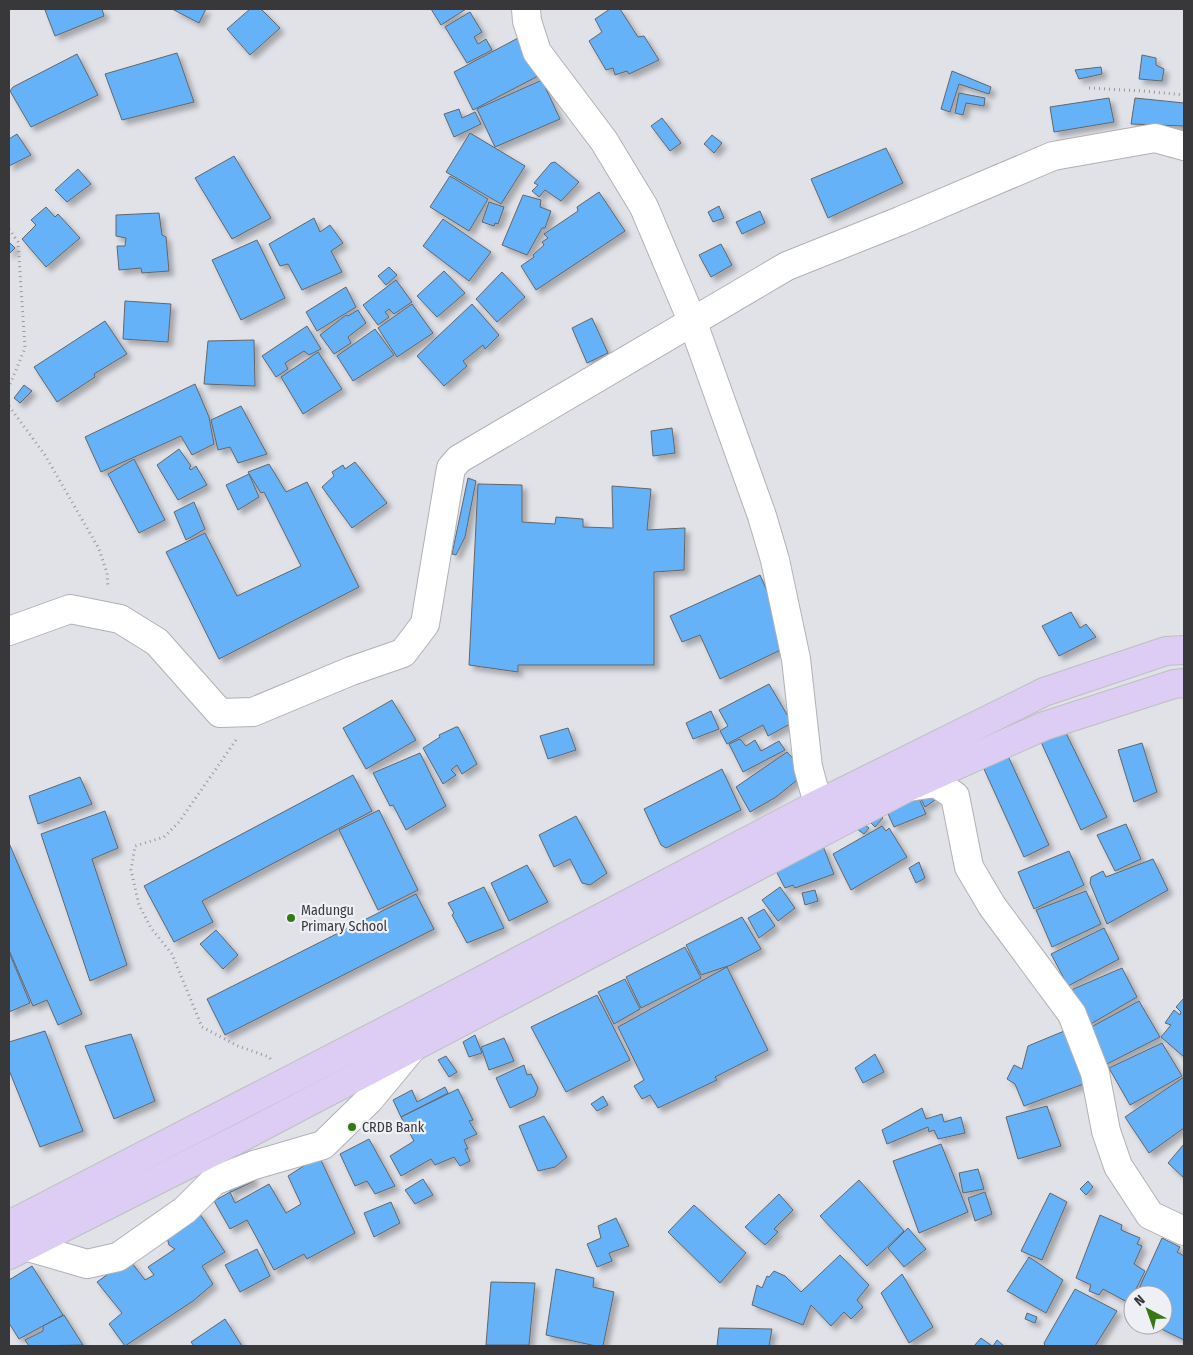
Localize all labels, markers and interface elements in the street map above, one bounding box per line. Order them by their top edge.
place label: Madungu Primary School [301,902,388,935]
marker: Madungu Primary School [285,912,297,924]
place label: CRDB Bank [362,1119,425,1136]
marker: CRDB Bank [346,1121,358,1133]
north arrow [1123,1285,1173,1335]
text: N [1131,1291,1149,1310]

